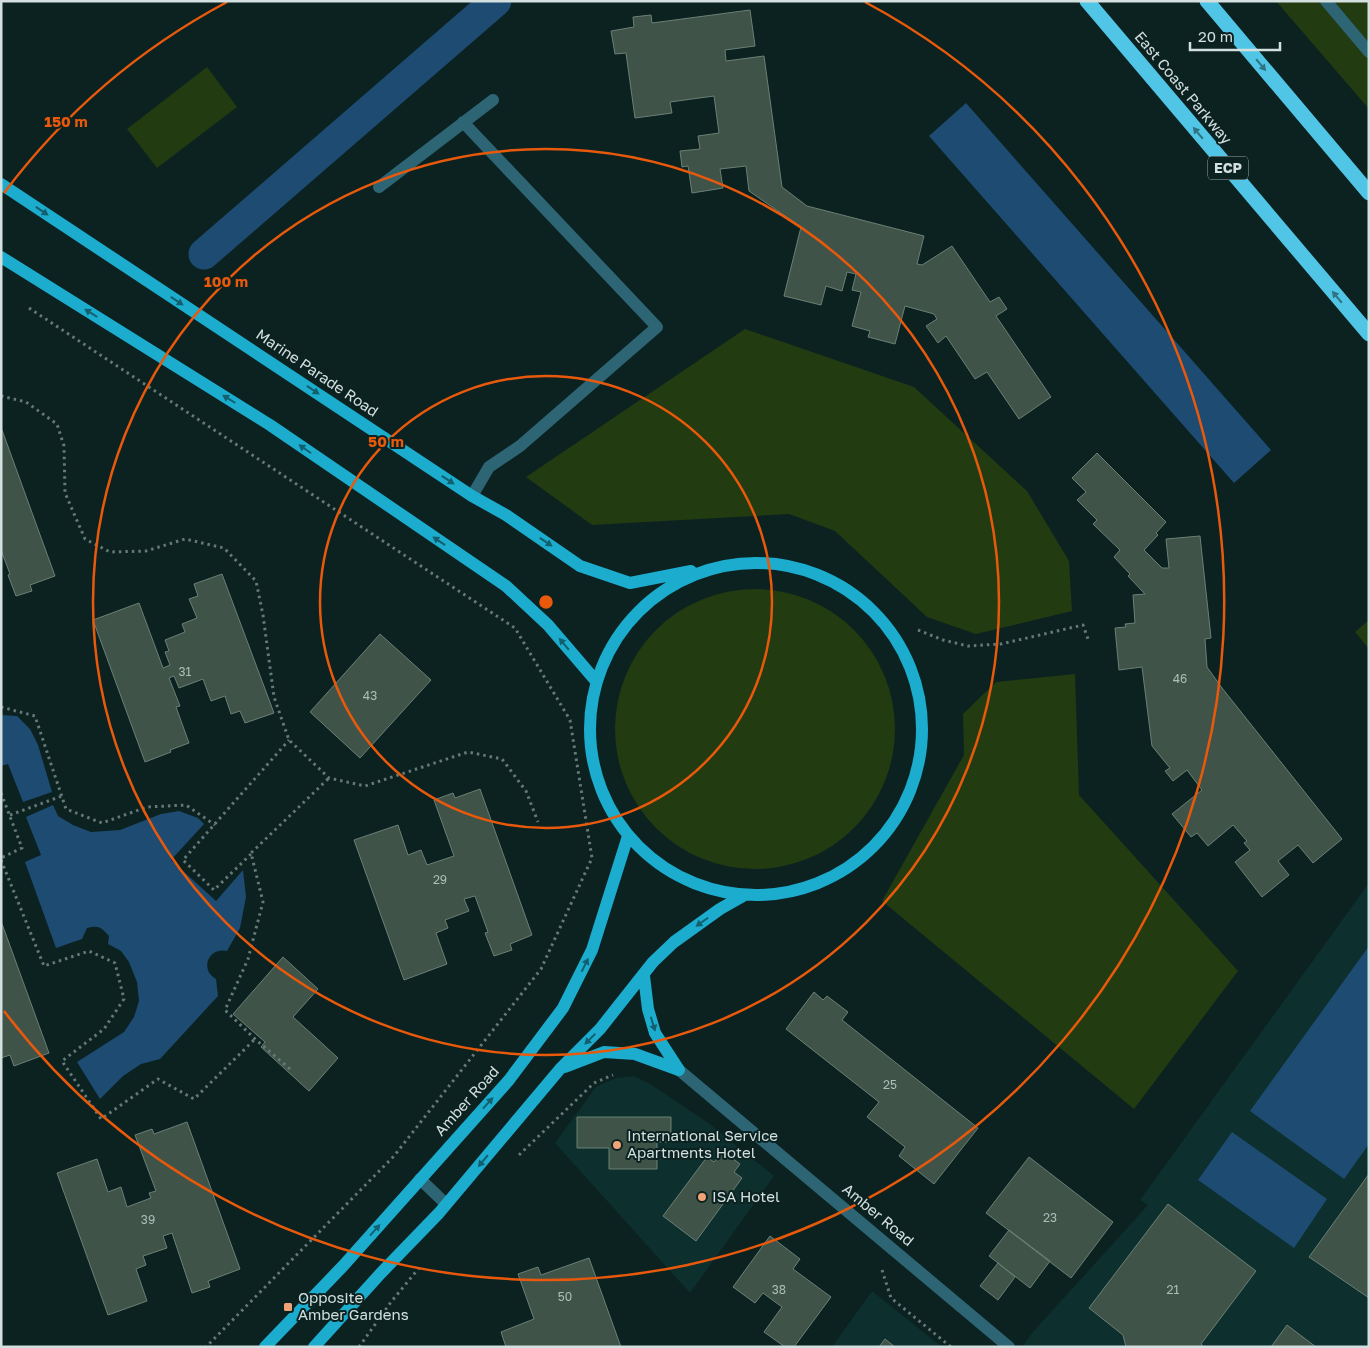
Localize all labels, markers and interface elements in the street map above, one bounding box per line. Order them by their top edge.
scale bar [1190,20,1280,52]
street label: East Coast Parkway [1131,27,1237,148]
text: 20 m [1198,27,1233,45]
one-way arrow [1255,59,1266,72]
text: 150 m [44,112,88,130]
one-way arrow [1193,127,1204,140]
road number: ECP [1208,156,1248,180]
one-way arrow [35,206,49,216]
text: 100 m [204,272,248,290]
one-way arrow [1332,291,1343,304]
one-way arrow [171,296,184,305]
one-way arrow [85,308,98,318]
street label: Marine Parade Road [253,325,382,420]
one-way arrow [306,386,320,395]
one-way arrow [222,394,236,404]
text: 50 m [368,432,404,450]
one-way arrow [298,444,312,454]
one-way arrow [442,475,455,485]
one-way arrow [433,536,446,546]
one-way arrow [539,537,553,547]
centre of rings [537,593,555,611]
one-way arrow [558,638,570,650]
house number: 31 [179,664,192,679]
house number: 46 [1173,671,1187,686]
house number: 43 [363,688,377,703]
house number: 29 [433,872,447,887]
one-way arrow [695,917,709,927]
one-way arrow [581,957,589,972]
one-way arrow [649,1017,657,1032]
one-way arrow [584,1033,596,1045]
street label: Amber Road [430,1062,502,1139]
house number: 25 [883,1077,897,1092]
one-way arrow [482,1098,494,1110]
place label: International Service Apartments Hotel [627,1126,778,1161]
marker: International Service Apartments Hotel [611,1139,623,1151]
one-way arrow [477,1154,488,1167]
street label: Amber Road [839,1179,918,1249]
place label: ISA Hotel [712,1187,780,1205]
marker: ISA Hotel [696,1191,708,1203]
house number: 23 [1043,1210,1057,1225]
house number: 39 [141,1212,155,1227]
one-way arrow [369,1224,381,1236]
house number: 38 [772,1282,786,1297]
house number: 21 [1167,1282,1180,1297]
place label: Opposite Amber Gardens [298,1288,409,1323]
house number: 50 [558,1289,572,1304]
marker: Opposite Amber Gardens [282,1301,294,1313]

